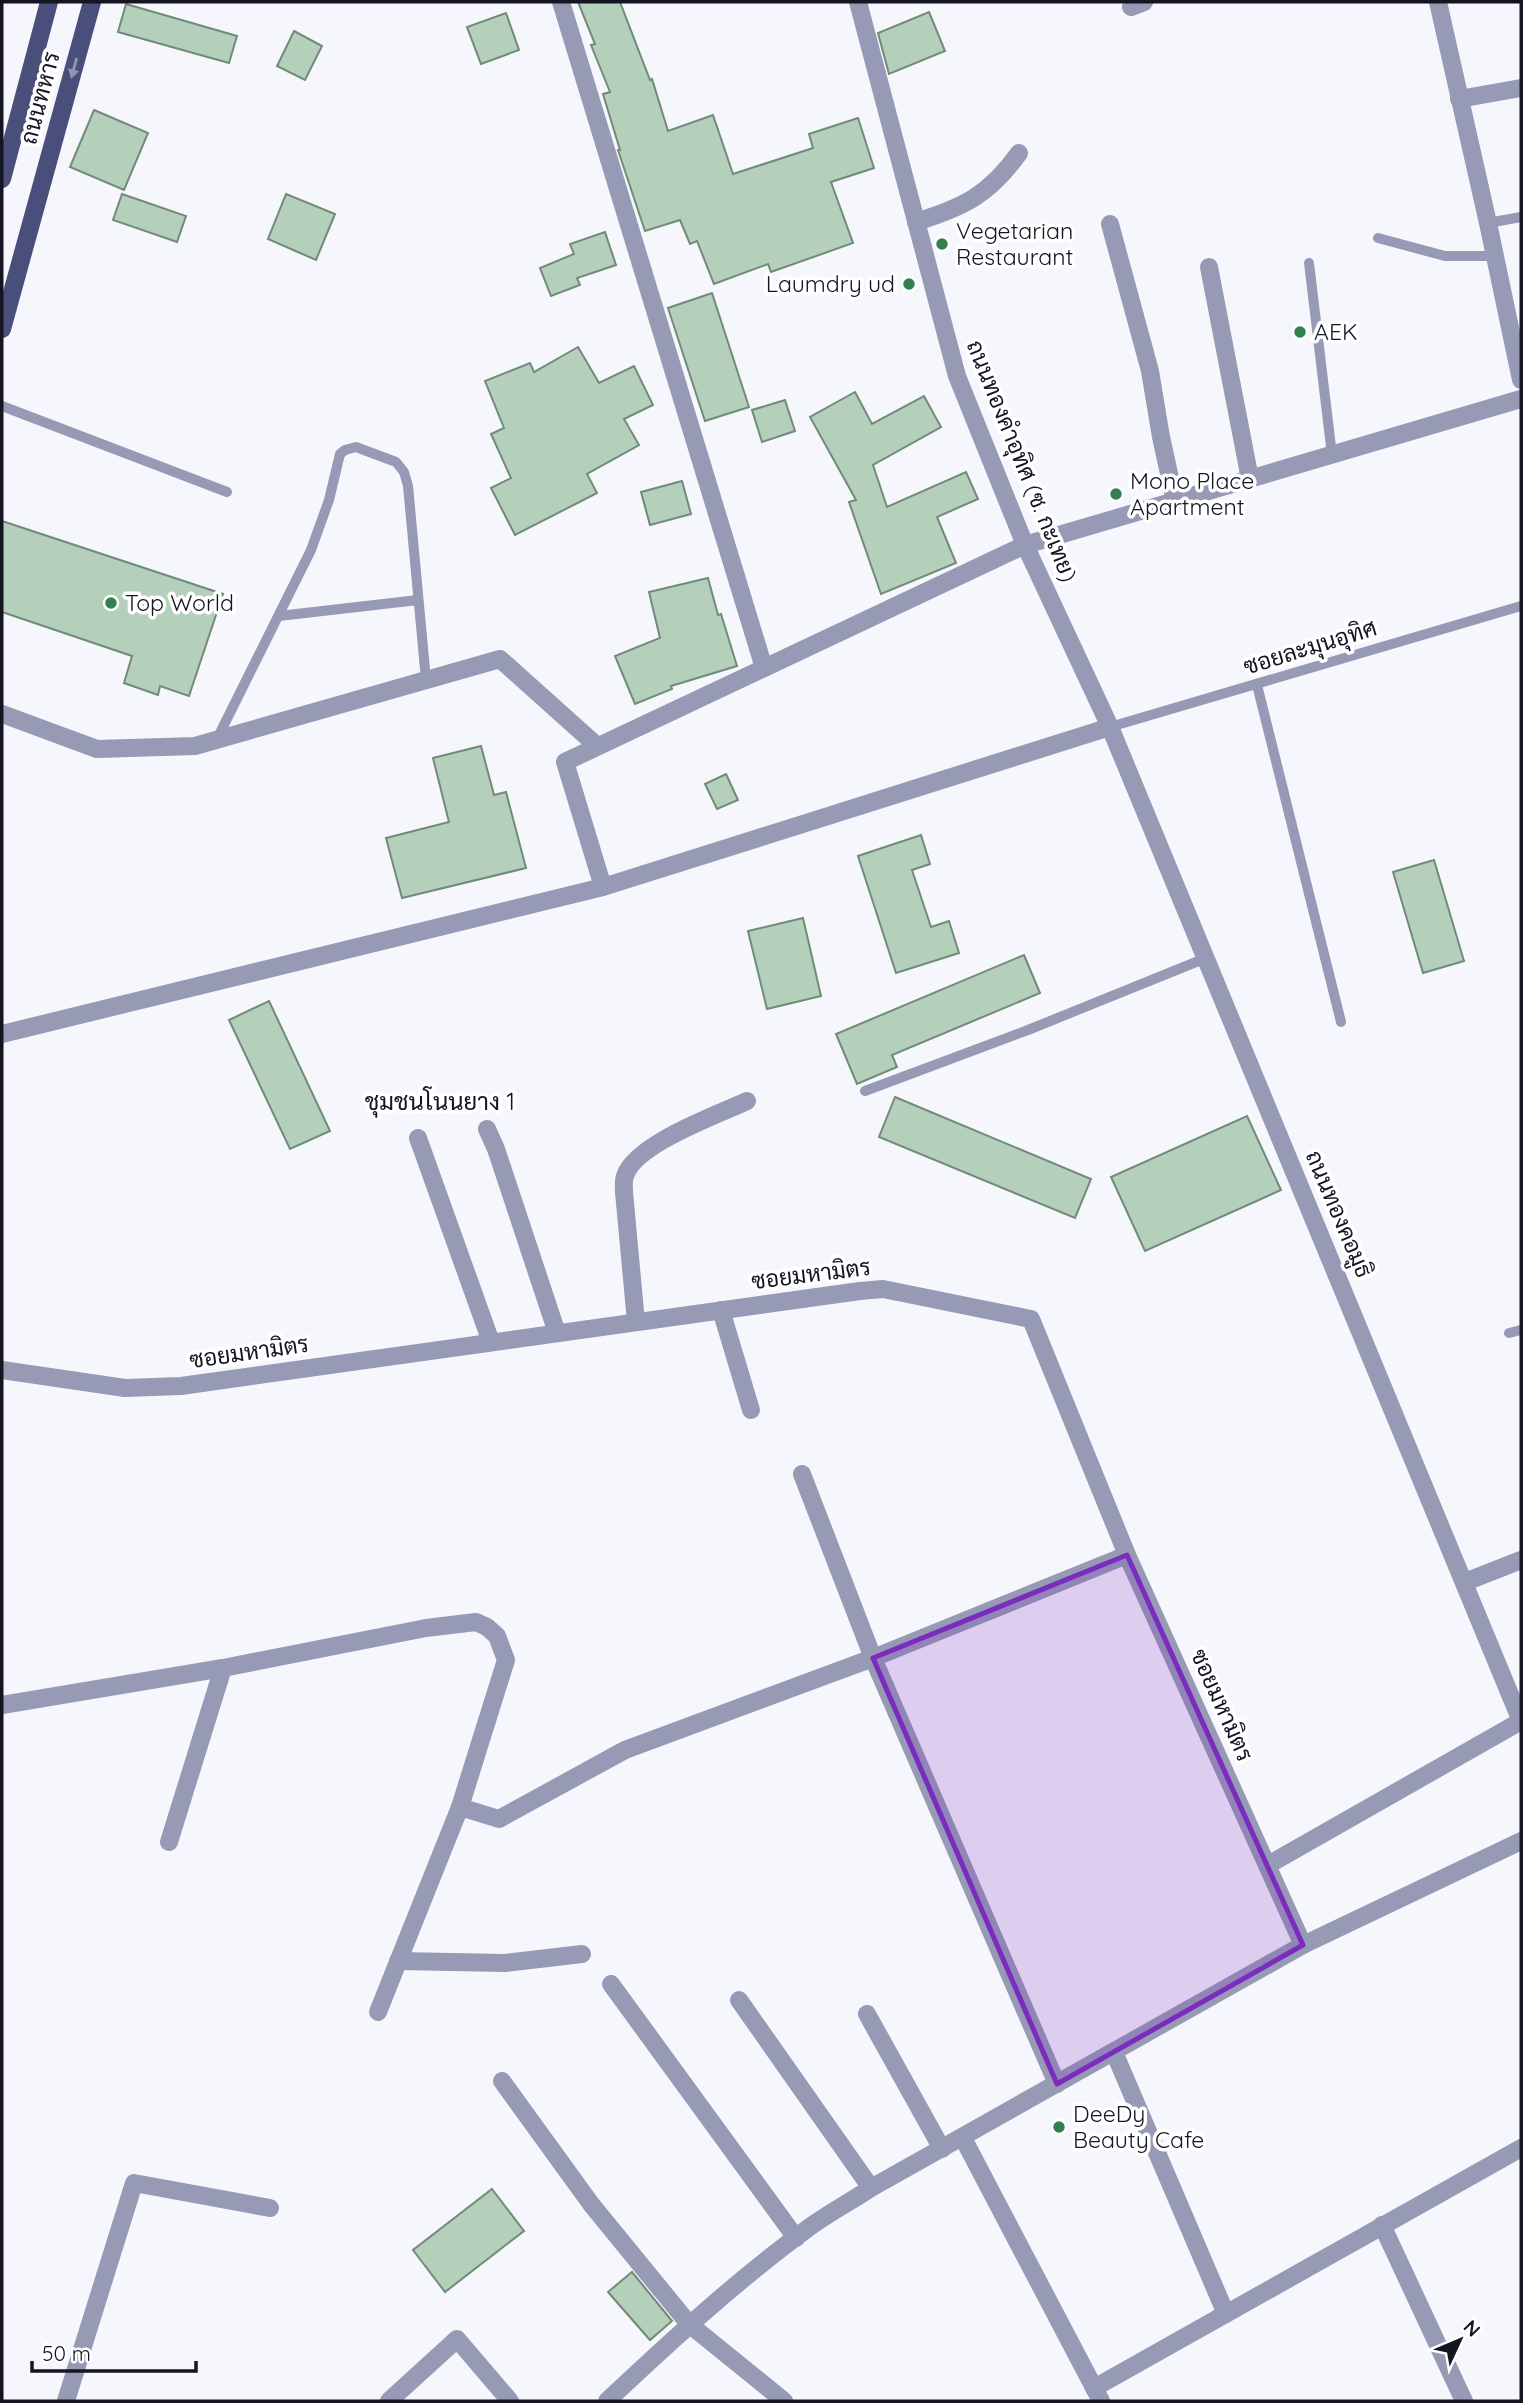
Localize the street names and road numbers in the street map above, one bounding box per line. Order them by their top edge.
street label: ถนนทหาร [13,48,66,147]
street label: ถนนทองคำอุทิศ (ซ. กะเทย) [959,336,1084,587]
street label: ซอยละมุนอุทิศ [1240,613,1381,682]
street label: ถนนทองคอมูธิ [1297,1146,1379,1283]
street label: ซอยมหามิตร [750,1252,872,1295]
street label: ซอยมหามิตร [188,1329,310,1374]
street label: ซอยมหามิตร [1185,1644,1260,1765]

